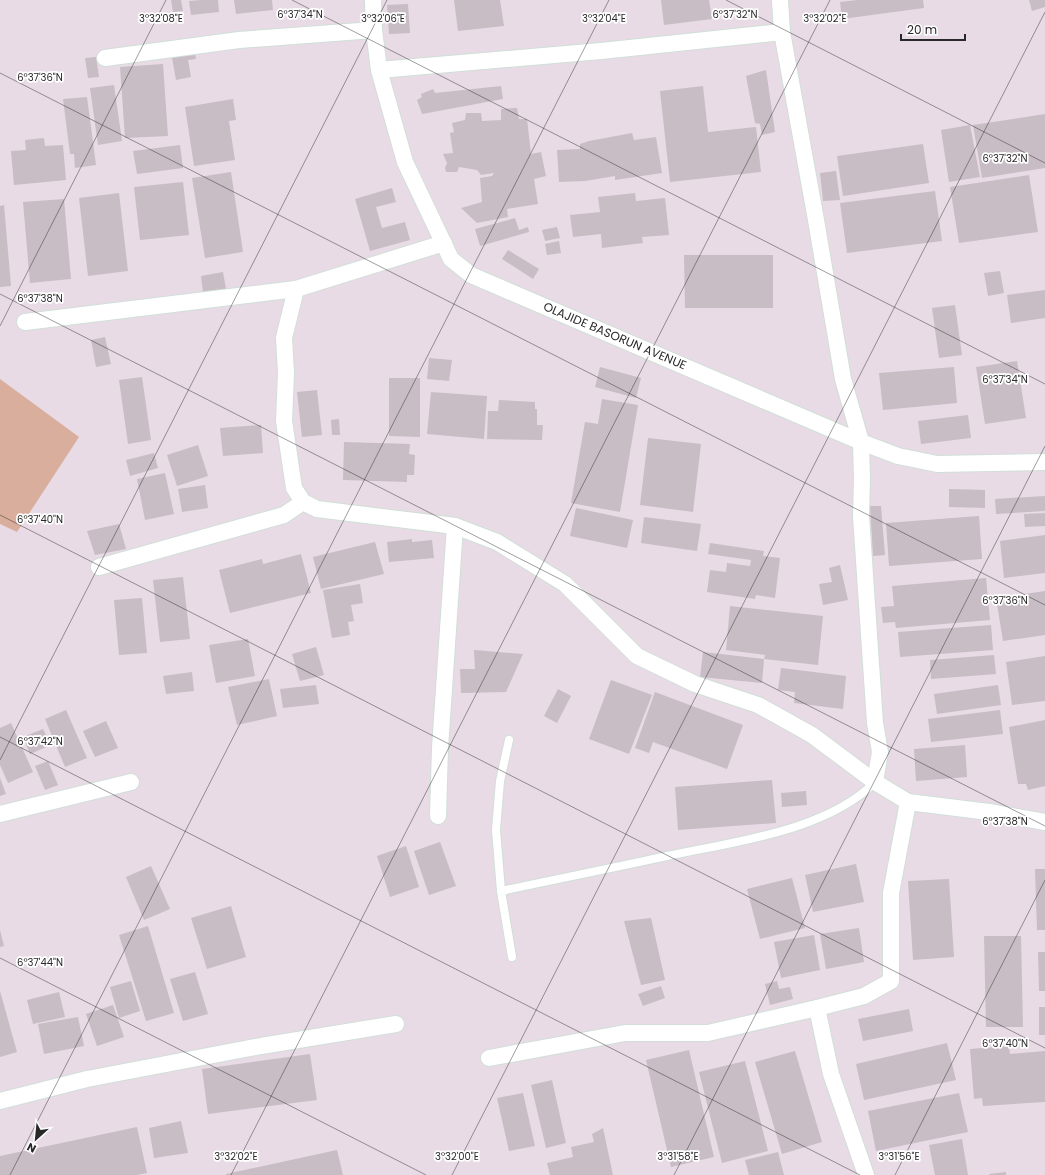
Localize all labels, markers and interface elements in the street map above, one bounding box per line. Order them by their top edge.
text: 6°37'34"N [277,7,323,22]
text: 6°37'32"N [713,7,757,22]
text: 3°32'08"E [139,11,183,26]
text: 3°32'06"E [361,11,405,26]
text: 3°32'04"E [582,11,626,26]
text: 3°32'02"E [803,11,847,26]
scale bar [901,16,965,42]
text: 20 m [907,21,937,38]
text: 6°37'36"N [17,70,63,85]
text: 6°37'32"N [983,151,1027,166]
text: 6°37'38"N [17,291,63,306]
street label: OLAJIDE BASORUN AVENUE [541,298,689,373]
text: 6°37'34"N [982,372,1028,387]
text: 6°37'40"N [17,512,63,527]
text: 6°37'36"N [982,593,1028,608]
text: 6°37'42"N [17,734,63,749]
text: 6°37'38"N [982,814,1028,829]
text: 6°37'44"N [17,955,63,970]
text: 6°37'40"N [982,1036,1028,1051]
north arrow [16,1119,56,1159]
text: N [24,1139,39,1157]
text: 3°32'02"E [214,1149,258,1164]
text: 3°32'00"E [435,1149,479,1164]
text: 3°31'58"E [657,1149,699,1164]
text: 3°31'56"E [878,1149,920,1164]

